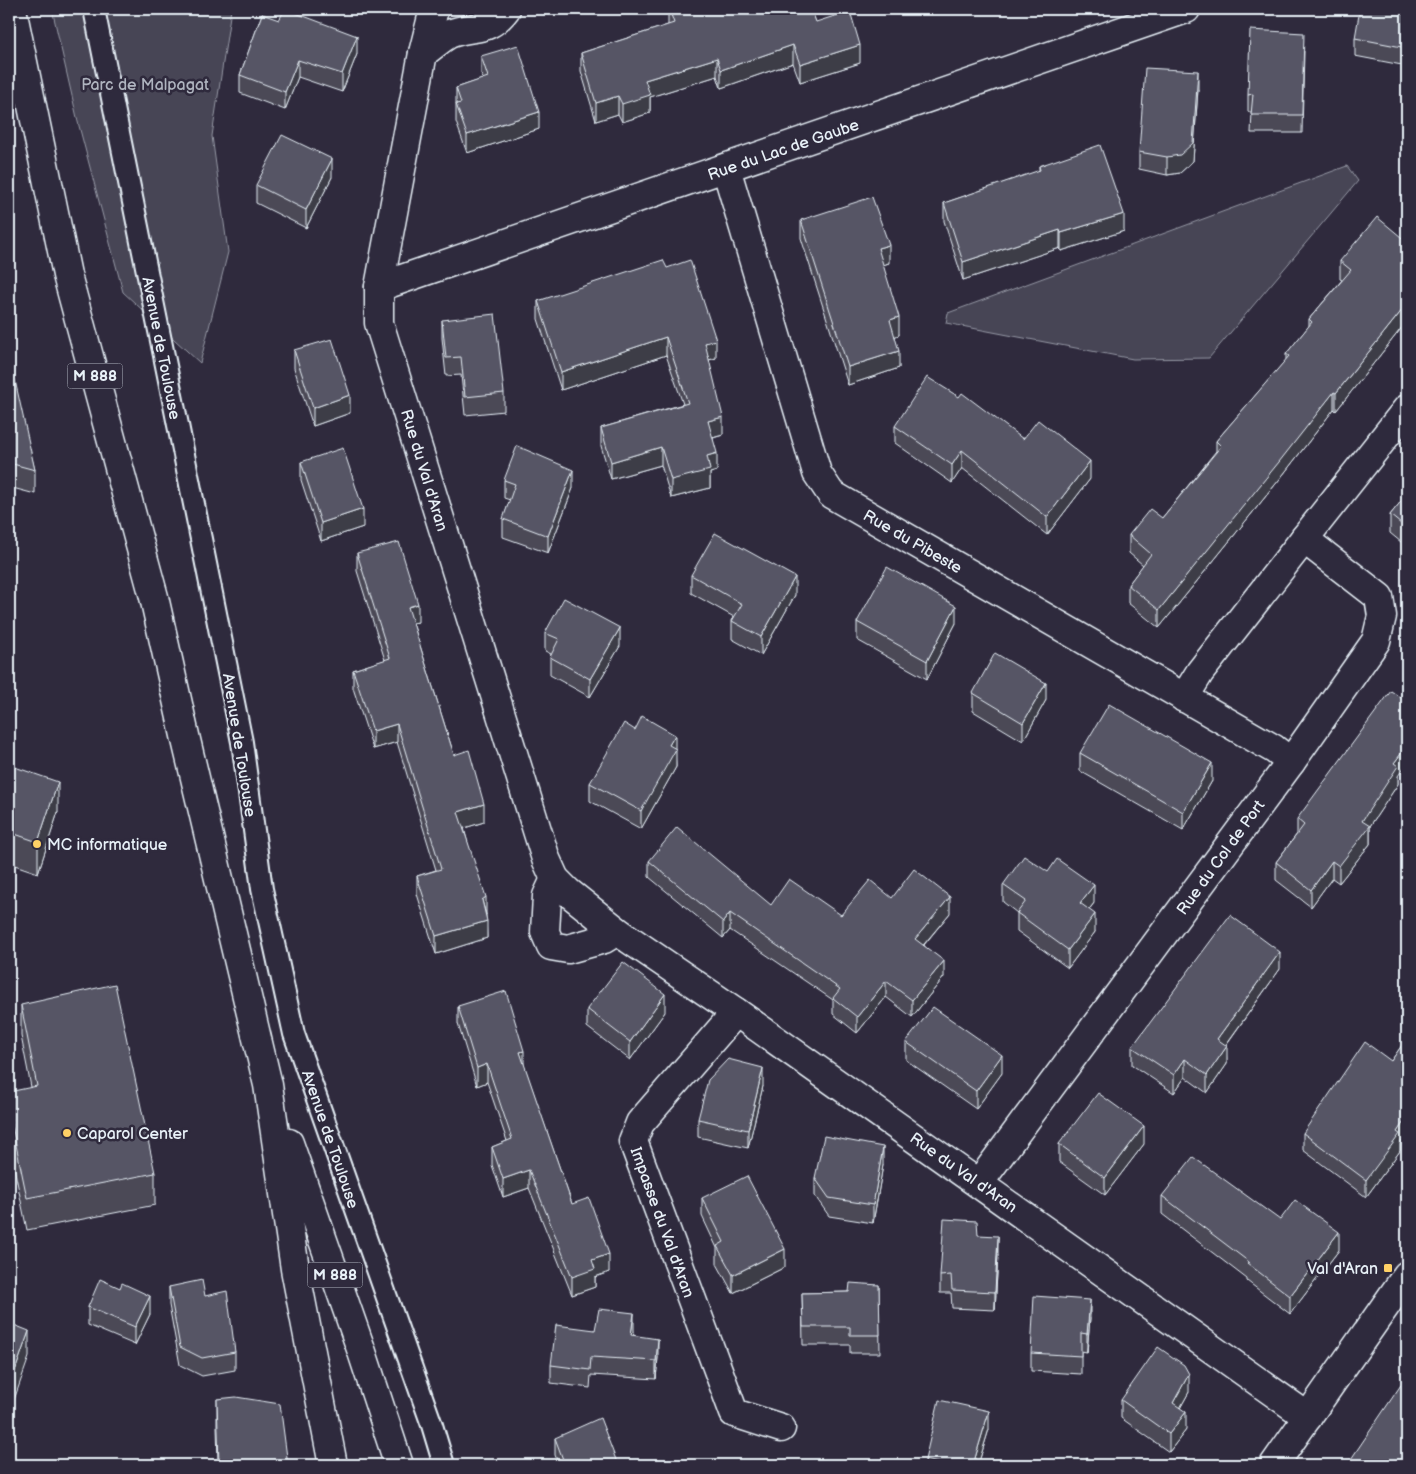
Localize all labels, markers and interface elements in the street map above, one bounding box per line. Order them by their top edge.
park label: Parc de Malpagat [81,76,209,95]
street label: Rue du Lac de Gaube [705,115,862,185]
street label: Avenue de Toulouse [137,275,184,422]
road number: M 888 [68,364,122,388]
street label: Rue du Val d'Aran [396,407,451,534]
street label: Rue du Pibeste [860,506,965,578]
street label: Avenue de Toulouse [218,672,259,819]
street label: Rue du Col de Port [1173,797,1269,919]
place label: MC informatique [47,836,168,855]
marker: MC informatique [31,838,43,850]
street label: Avenue de Toulouse [297,1068,362,1212]
place label: Caparol Center [77,1125,188,1144]
marker: Caparol Center [61,1127,73,1139]
street label: Rue du Val d'Aran [906,1129,1020,1217]
street label: Impasse du Val d'Aran [626,1145,698,1300]
place label: Val d'Aran [1307,1260,1378,1279]
road number: M 888 [308,1262,362,1288]
marker: Val d'Aran [1382,1262,1394,1274]

